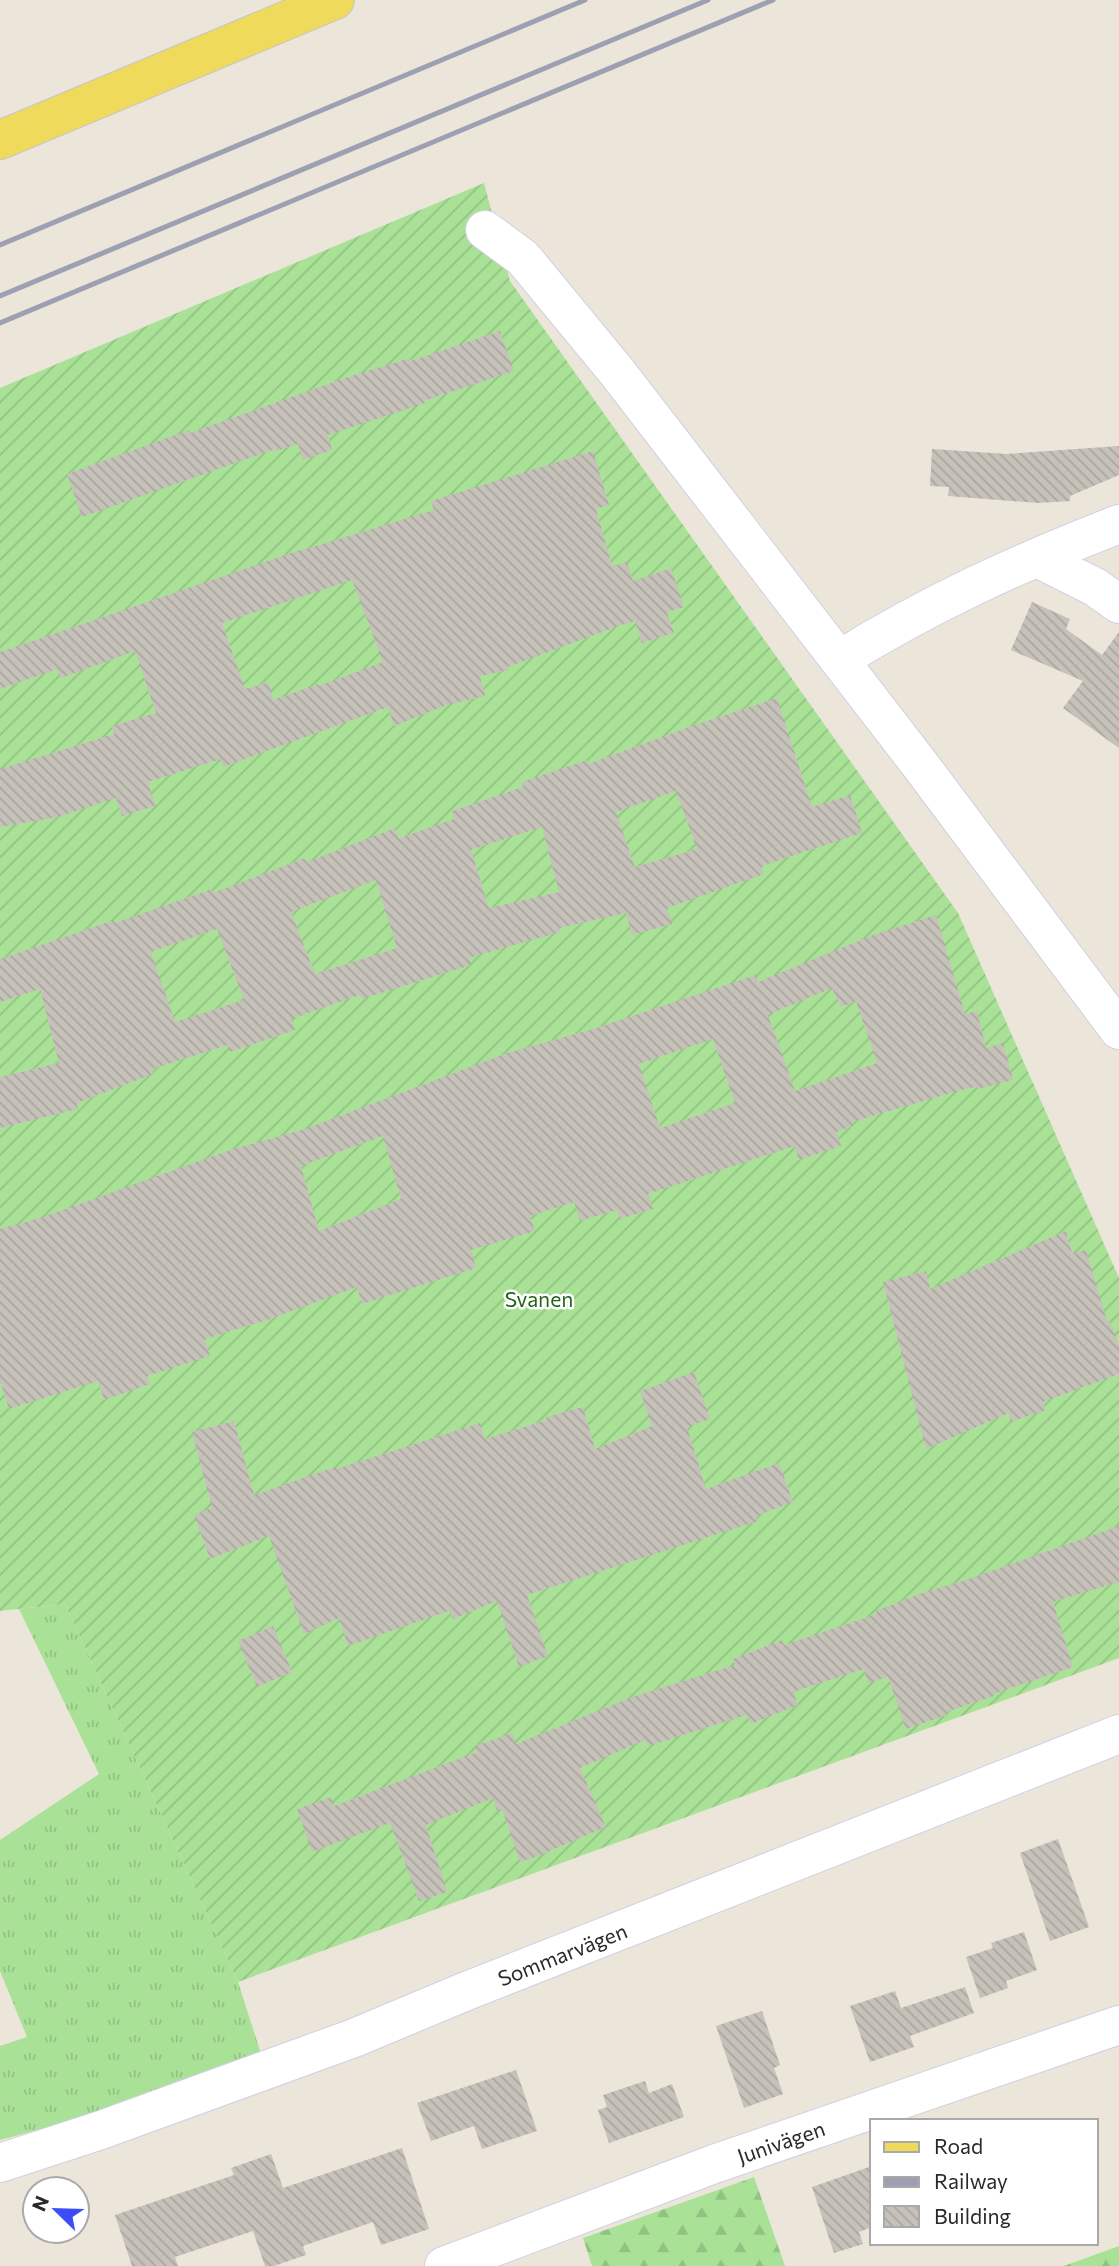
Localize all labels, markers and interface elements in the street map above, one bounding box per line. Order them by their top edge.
park label: Svanen [505,1286,573,1311]
street label: Sommarvägen [494,1917,630,1990]
street label: Junivägen [733,2115,828,2168]
legend [870,2119,1098,2245]
text: Road [934,2133,983,2158]
text: Railway [934,2168,1008,2193]
north arrow [21,2175,91,2245]
text: N [27,2192,53,2214]
text: Building [934,2203,1011,2228]

